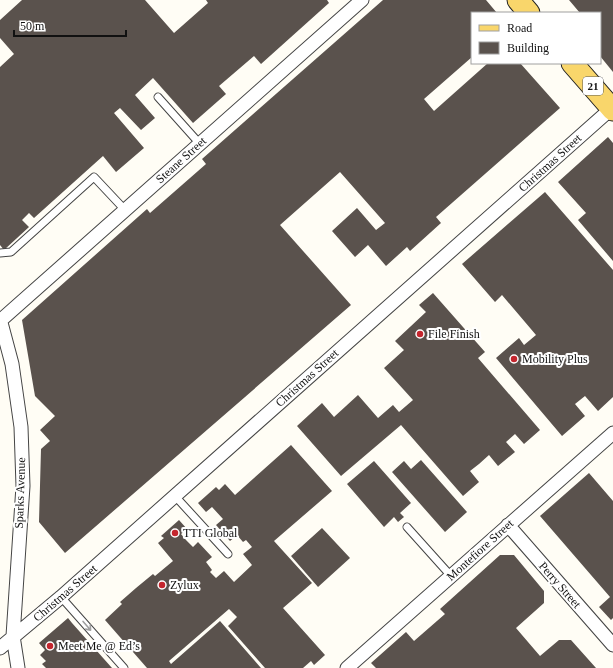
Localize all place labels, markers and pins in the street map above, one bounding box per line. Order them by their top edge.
place label: File Finish [428,327,480,341]
marker: File Finish [415,329,425,339]
place label: Mobility Plus [522,352,588,366]
marker: Mobility Plus [509,354,519,364]
place label: TTI Global [183,526,238,540]
marker: TTI Global [170,528,180,538]
place label: Zylux [170,578,199,592]
marker: Zylux [157,580,167,590]
place label: Meet Me @ Ed’s [58,639,140,653]
marker: Meet Me @ Ed’s [45,641,55,651]

